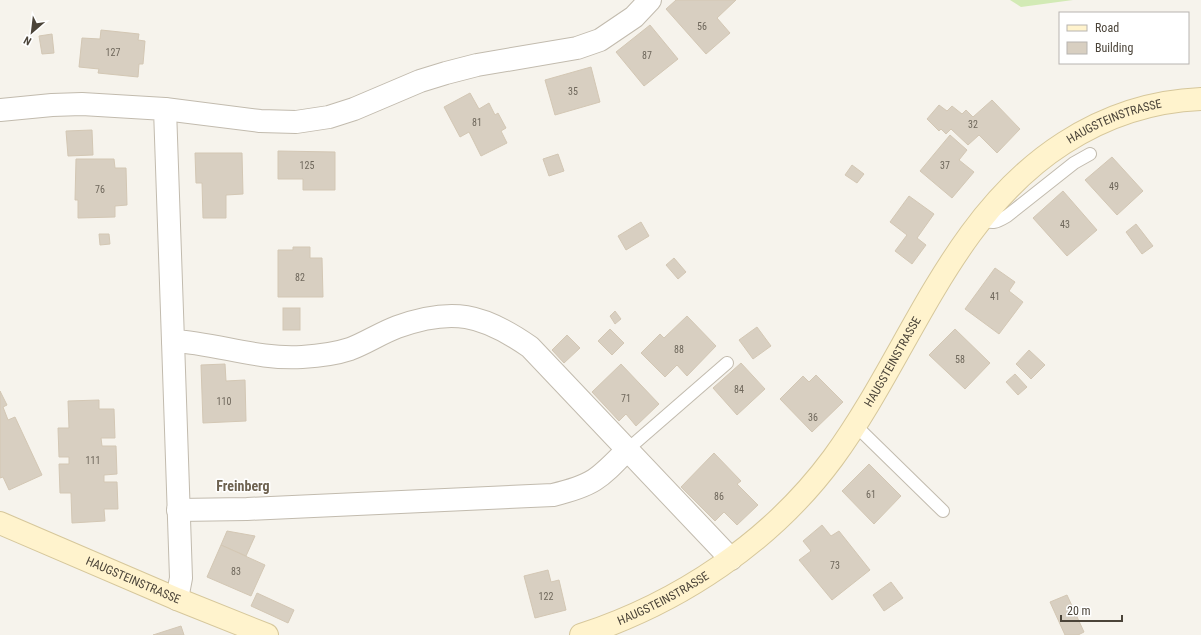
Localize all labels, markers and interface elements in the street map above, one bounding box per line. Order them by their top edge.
north arrow [12,12,52,52]
legend [1059,12,1189,64]
house number: 56 [697,21,707,32]
text: Road [1095,21,1119,35]
text: N [21,33,34,48]
text: Building [1095,41,1133,55]
house number: 127 [106,47,120,58]
house number: 87 [642,50,652,61]
house number: 35 [568,86,578,97]
street label: HAUGSTEINSTRASSE [1064,97,1163,147]
house number: 81 [472,117,482,128]
house number: 32 [968,119,978,130]
house number: 125 [300,160,314,171]
house number: 37 [940,160,950,171]
house number: 49 [1109,181,1119,192]
house number: 76 [95,184,105,195]
house number: 43 [1060,219,1070,230]
house number: 82 [295,272,305,283]
house number: 41 [990,291,1000,302]
street label: HAUGSTEINSTRASSE [861,314,924,409]
house number: 88 [674,344,684,355]
house number: 58 [955,354,965,365]
house number: 84 [734,384,744,395]
house number: 71 [621,393,631,404]
house number: 110 [217,396,231,407]
house number: 36 [808,412,818,423]
house number: 111 [86,455,100,466]
district label: Freinberg [216,478,270,494]
house number: 61 [866,489,876,500]
house number: 86 [714,491,724,502]
street label: HAUGSTEINSTRASSE [84,554,182,607]
house number: 73 [830,560,840,571]
house number: 83 [231,566,241,577]
street label: HAUGSTEINSTRASSE [615,569,711,628]
house number: 122 [539,591,553,602]
scale bar [1061,597,1122,623]
text: 20 m [1067,604,1091,618]

